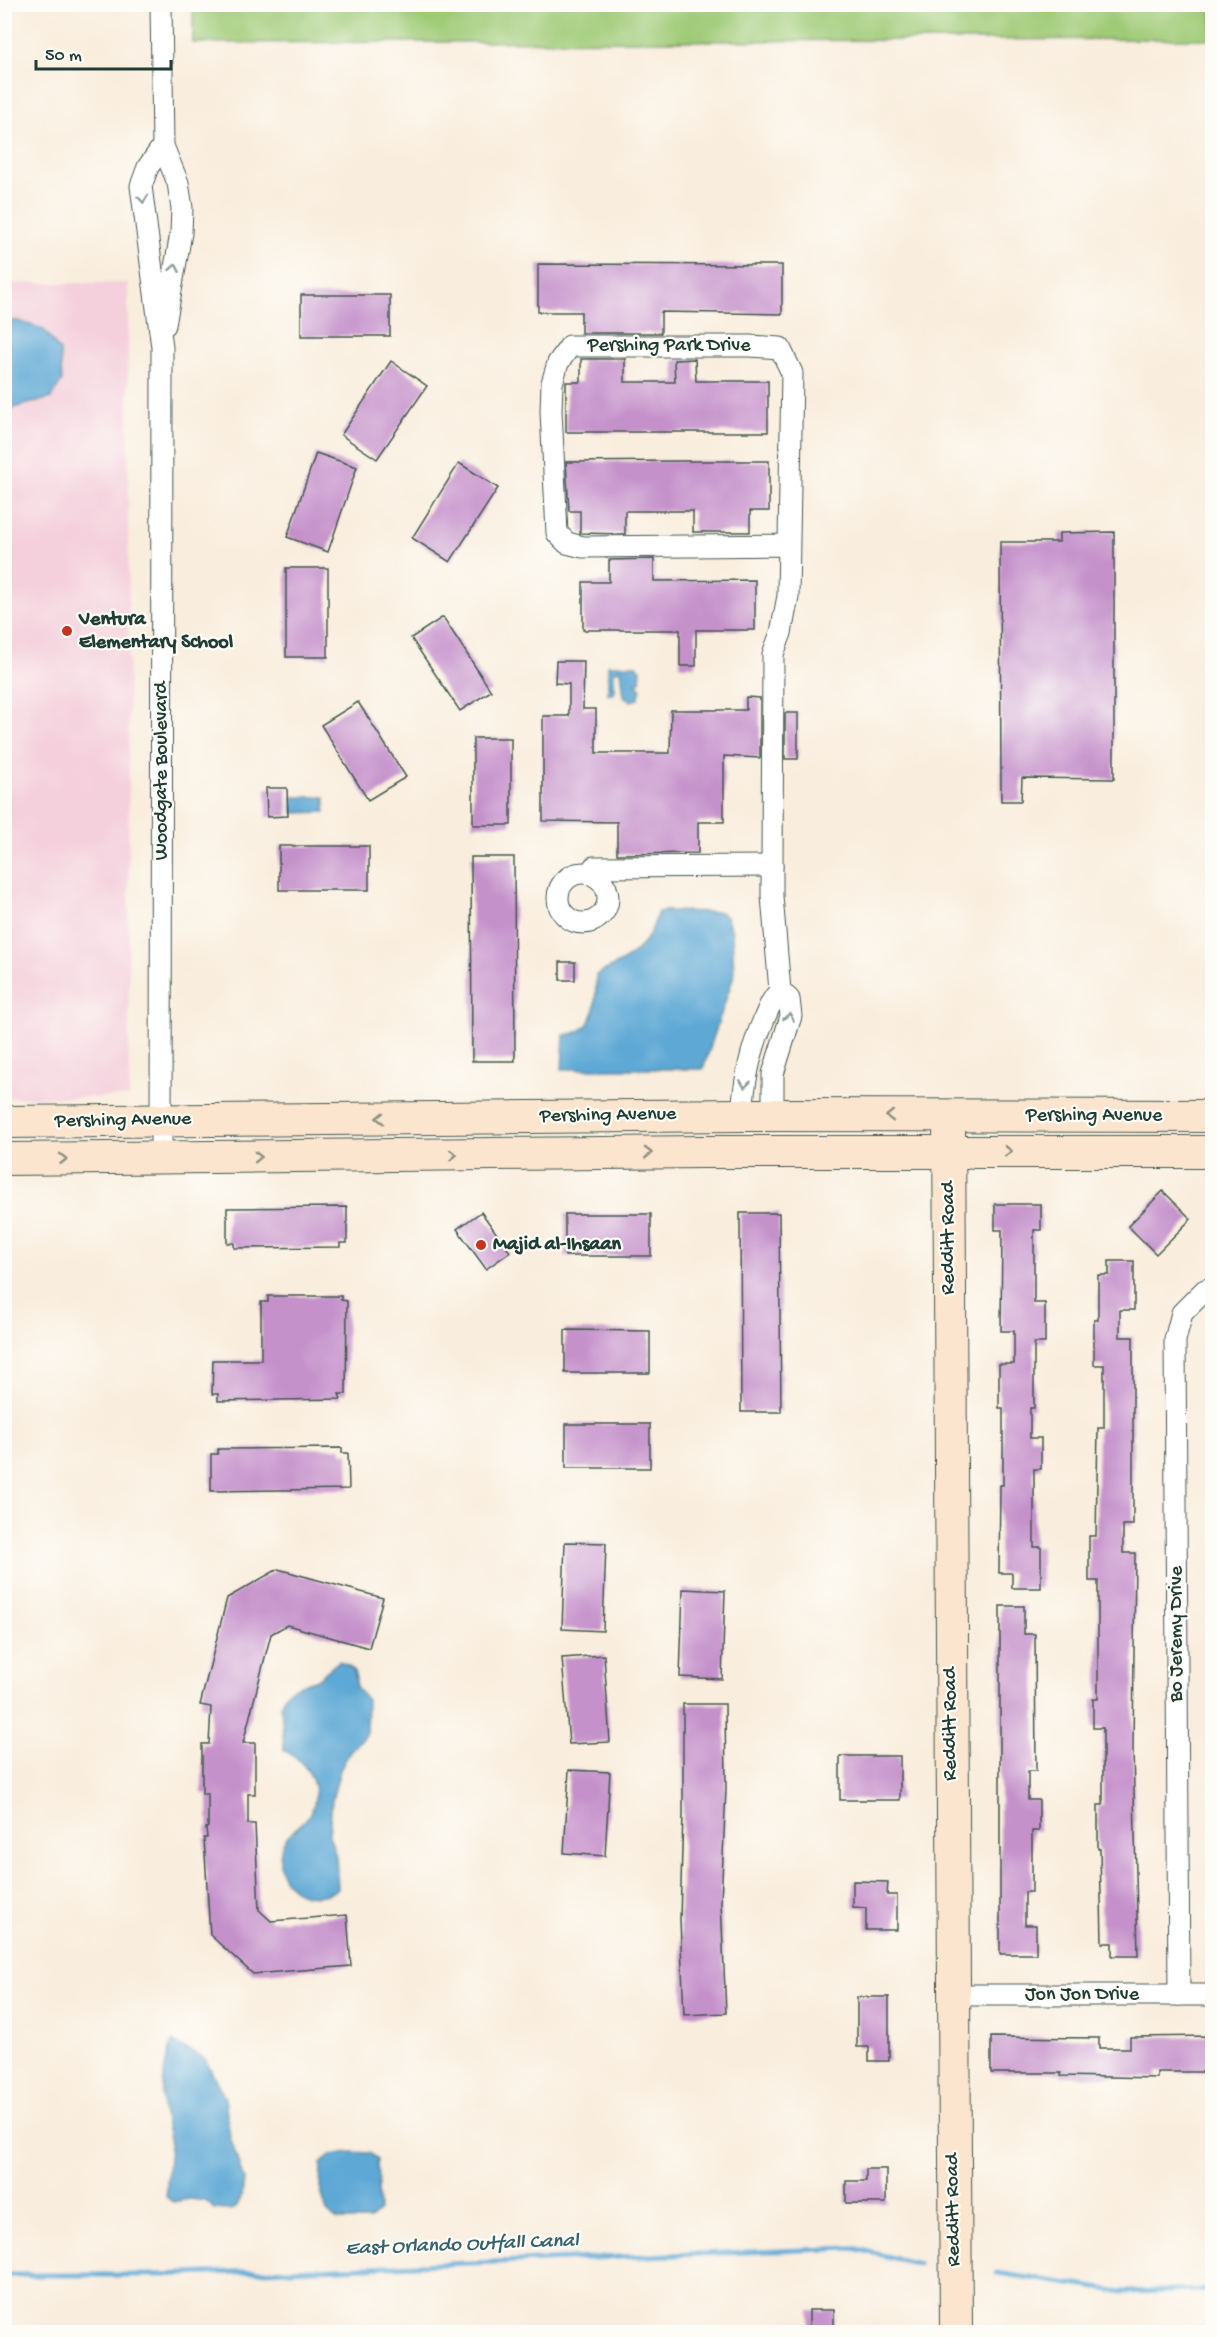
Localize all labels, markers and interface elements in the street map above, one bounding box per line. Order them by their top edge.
scale bar [36,33,171,71]
text: 50 m [45,46,82,67]
one-way arrow [136,194,149,203]
one-way arrow [168,264,181,274]
street label: Pershing Park Drive [587,335,751,358]
place label: Ventura Elementary School [78,609,234,655]
marker: Ventura Elementary School [60,624,74,638]
street label: Woodgate Boulevard [151,679,174,860]
one-way arrow [783,1012,795,1022]
one-way arrow [739,1079,752,1088]
street label: Pershing Avenue [538,1103,677,1129]
street label: Pershing Avenue [1025,1105,1163,1128]
street label: Pershing Avenue [53,1108,192,1134]
one-way arrow [886,1110,895,1122]
one-way arrow [376,1112,385,1124]
one-way arrow [1003,1145,1012,1157]
one-way arrow [643,1147,652,1159]
one-way arrow [448,1149,457,1161]
one-way arrow [253,1151,262,1163]
one-way arrow [58,1153,67,1165]
street label: Redditt Road [938,1179,961,1295]
place label: Majid al-Ihsaan [493,1234,621,1257]
marker: Majid al-Ihsaan [474,1238,488,1252]
street label: Bo Jeremy Drive [1166,1565,1189,1703]
street label: Redditt Road [940,1665,963,1781]
street label: Jon Jon Drive [1025,1984,1140,2007]
street label: Redditt Road [941,2151,966,2267]
water label: East Orlando Outfall Canal [345,2229,580,2263]

